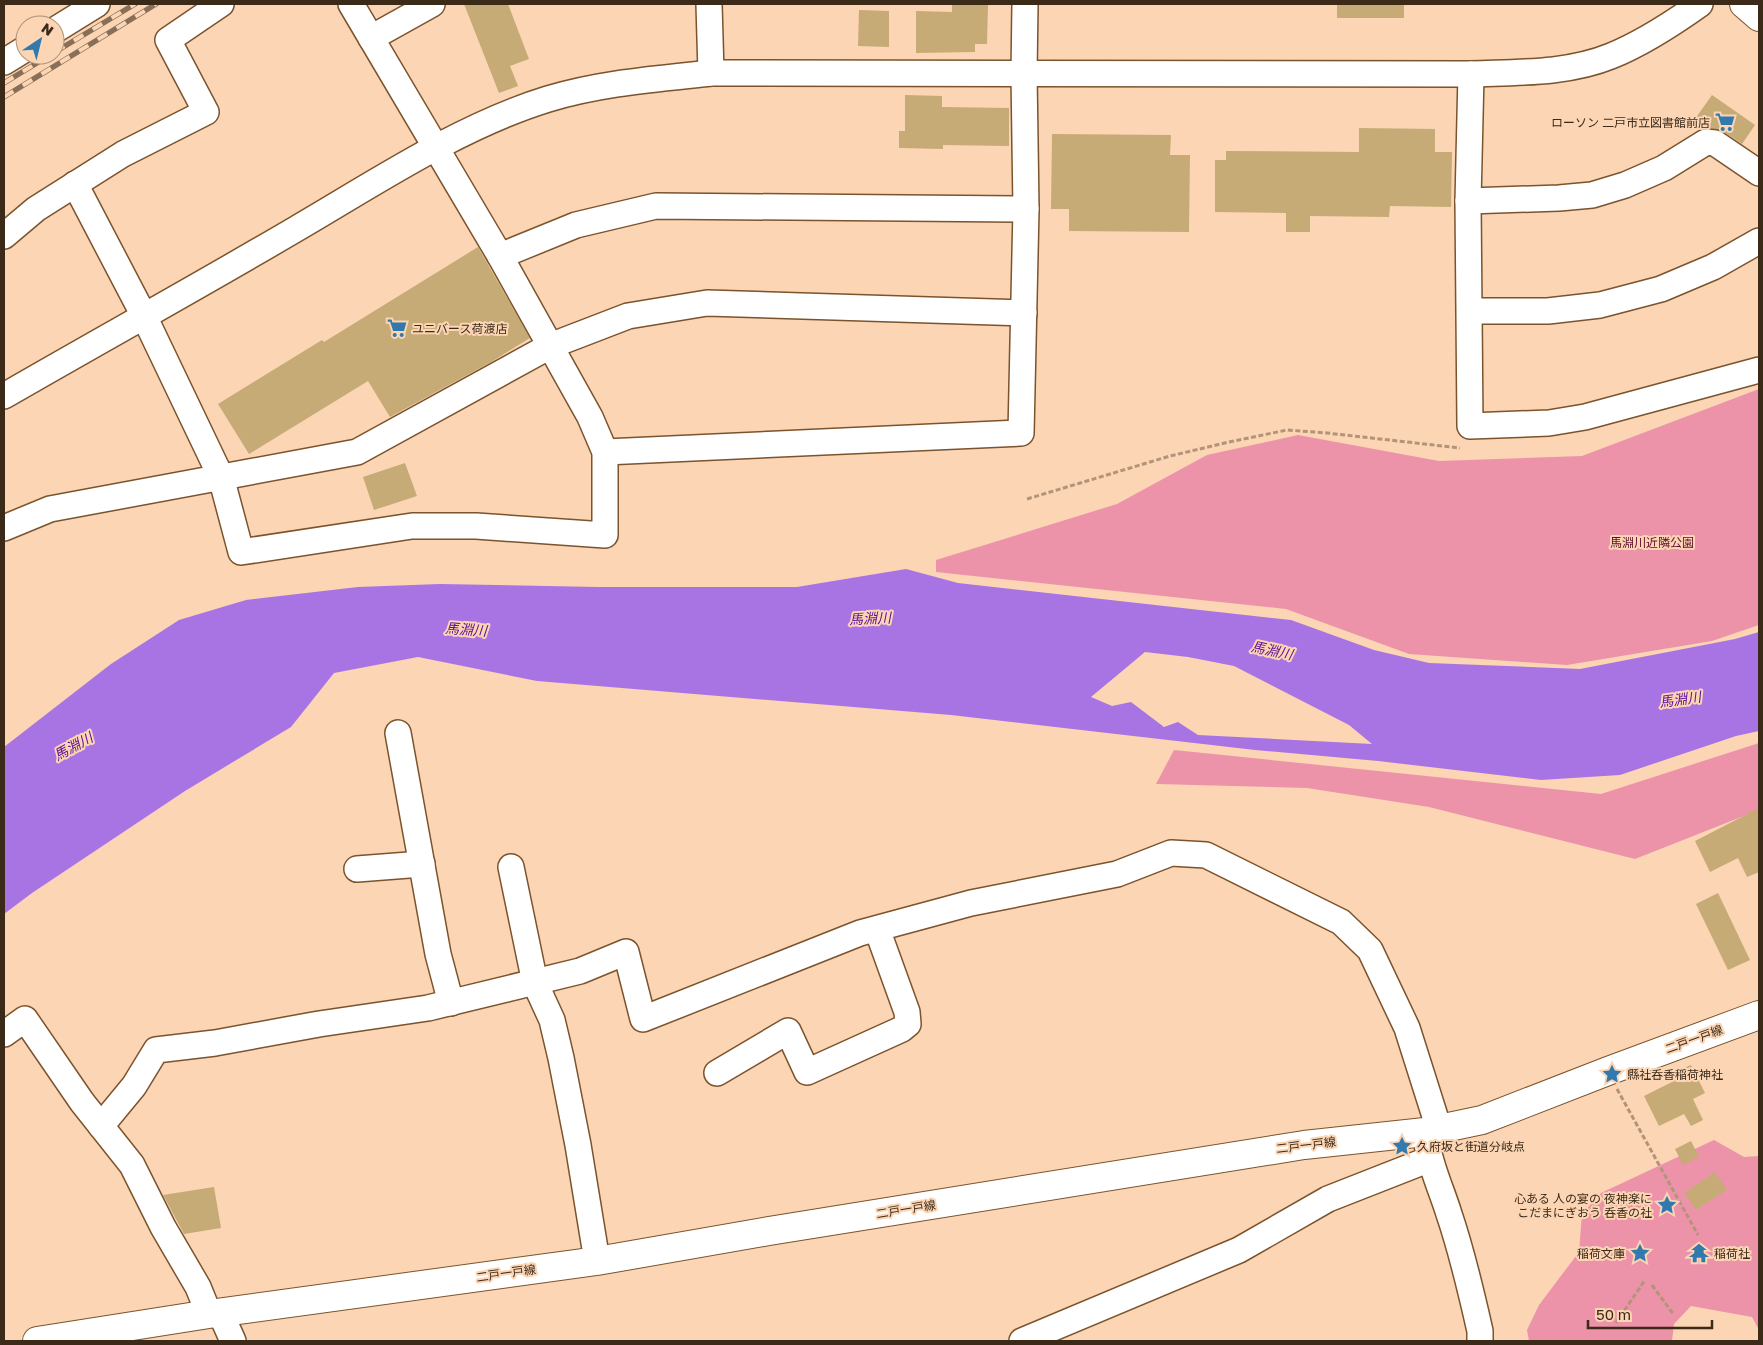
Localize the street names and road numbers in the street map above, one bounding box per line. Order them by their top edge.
street label: 二戸一戸線 [1663,1022,1725,1056]
street label: 二戸一戸線 [1275,1134,1337,1156]
street label: 二戸一戸線 [875,1197,937,1221]
street label: 二戸一戸線 [475,1261,537,1285]

